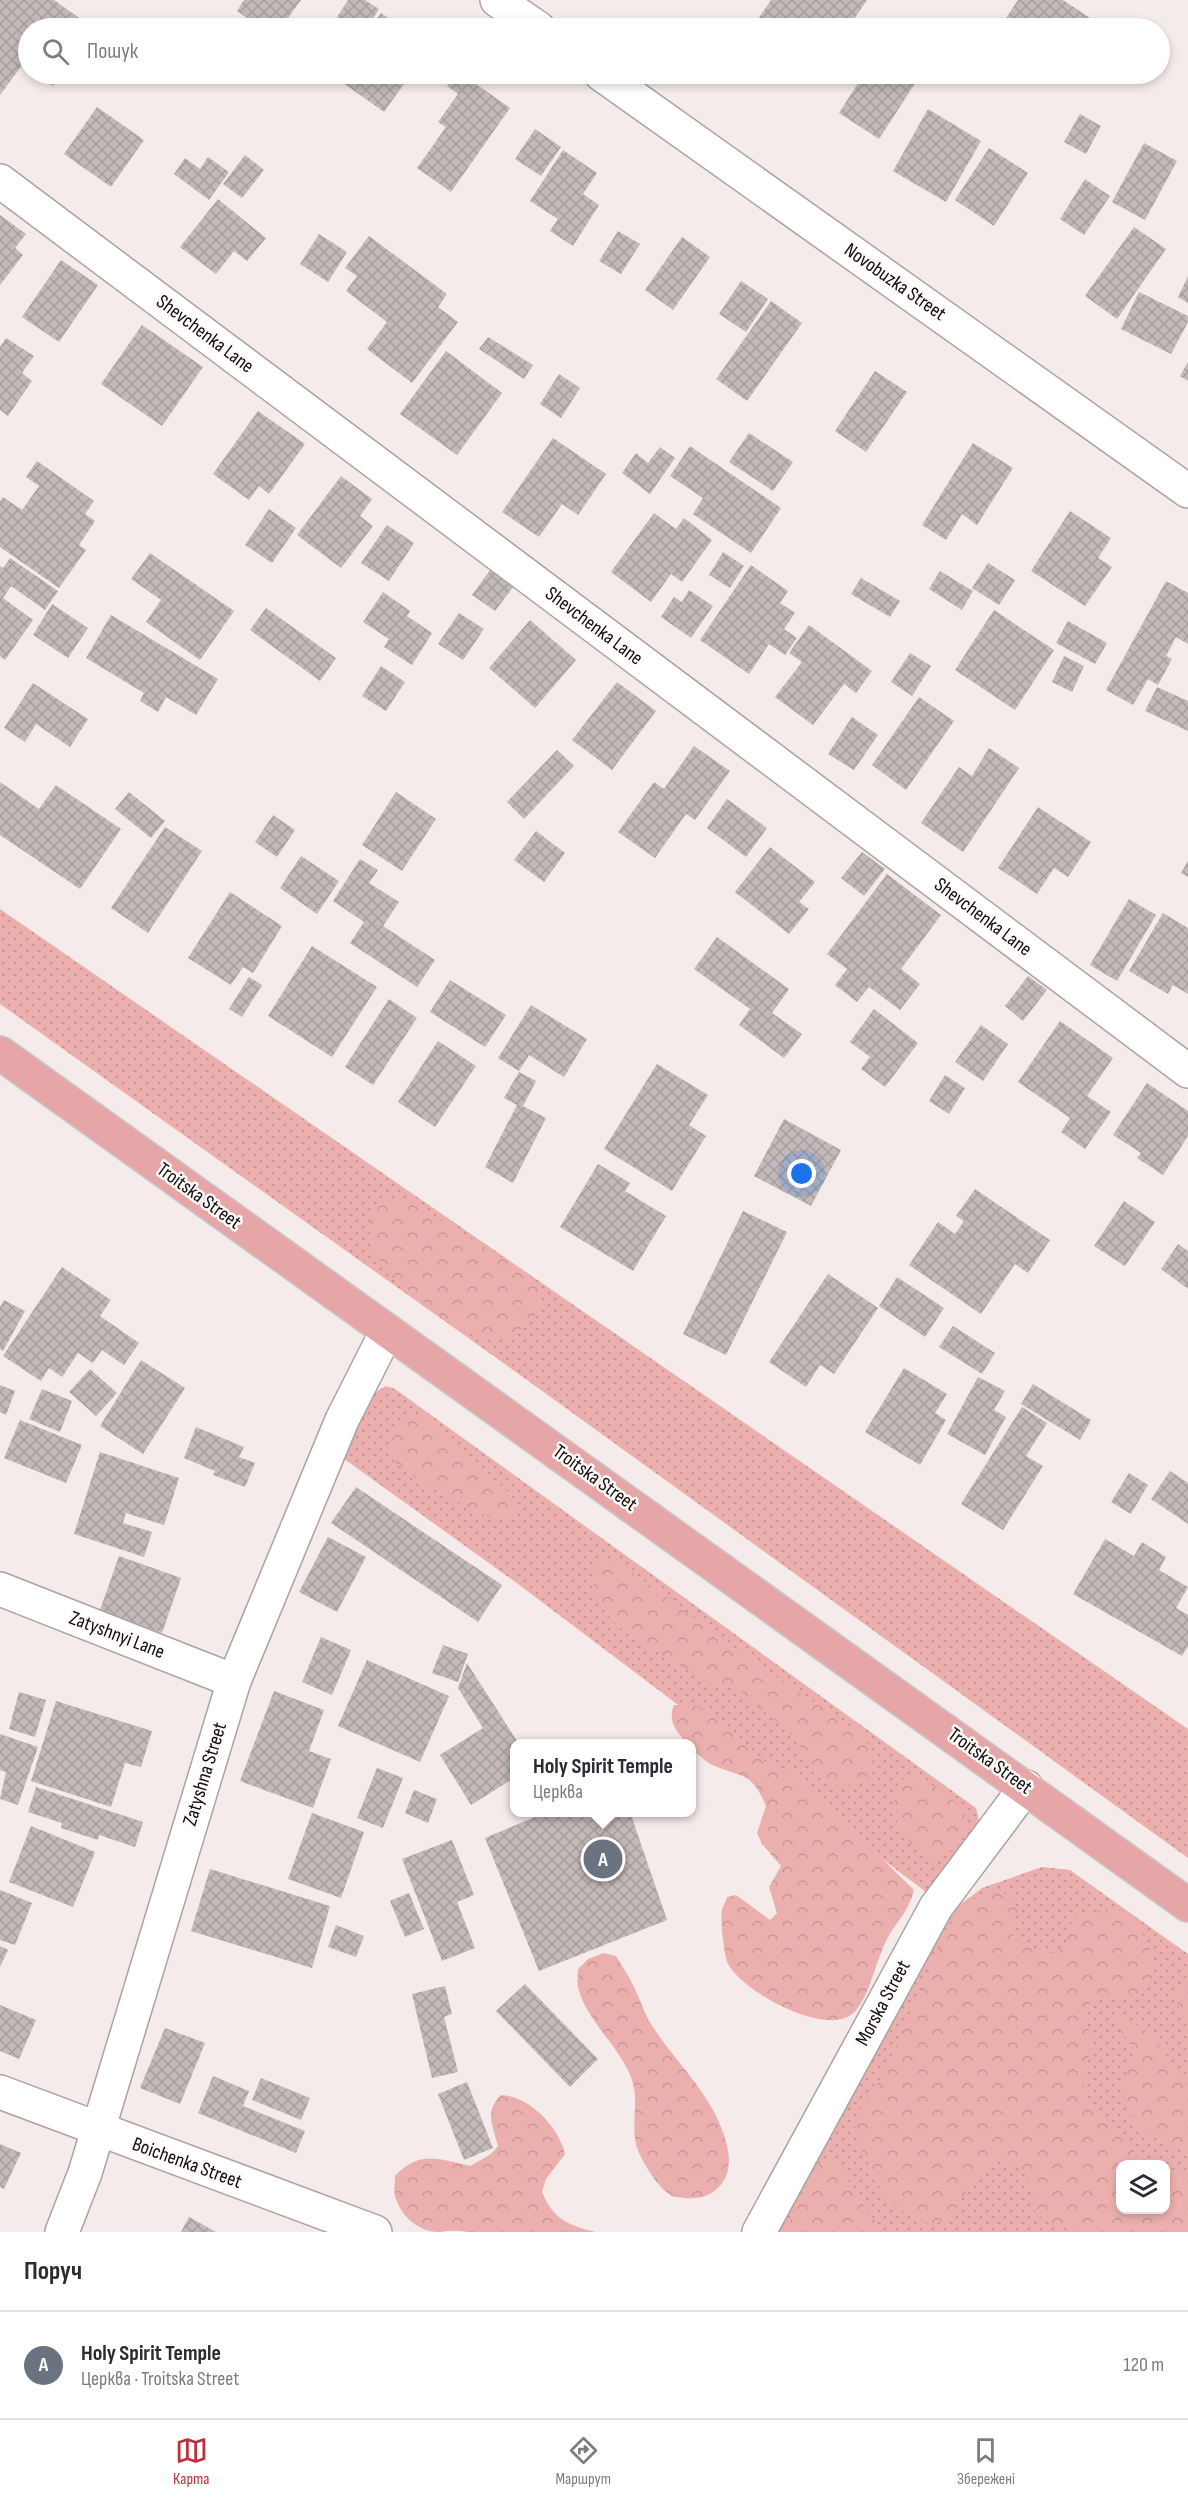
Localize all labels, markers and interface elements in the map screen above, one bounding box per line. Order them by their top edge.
search box [18,18,1170,84]
icon: search [39,35,72,68]
text: Пошук [87,38,138,65]
street label: Novobuzka Street [839,238,951,326]
street label: Shevchenka Lane [151,290,259,378]
street label: Shevchenka Lane [540,582,648,670]
street label: Shevchenka Lane [929,873,1037,961]
street label: Troitska Street [152,1158,246,1234]
your location [787,1159,816,1188]
street label: Troitska Street [548,1440,642,1516]
street label: Zatyshnyi Lane [66,1606,168,1664]
street label: Zatyshna Street [178,1719,232,1829]
street label: Troitska Street [943,1723,1037,1799]
popup [510,1739,696,1817]
text: Holy Spirit Temple [533,1753,673,1780]
text: Церква [533,1780,583,1804]
pin: A [584,1836,622,1882]
street label: Morska Street [850,1956,916,2050]
street label: Boichenka Street [129,2132,245,2194]
map controls [1116,2160,1170,2214]
button: layers [1116,2160,1170,2214]
text: Поруч [24,2256,82,2287]
text: Holy Spirit Temple [81,2340,221,2367]
text: A [39,2353,48,2377]
text: 120 m [1124,2353,1164,2377]
text: Церква · Troitska Street [81,2367,239,2391]
tab: Карта [173,2434,209,2489]
tab: Маршрут [556,2434,611,2489]
tab: Збережені [957,2434,1015,2489]

